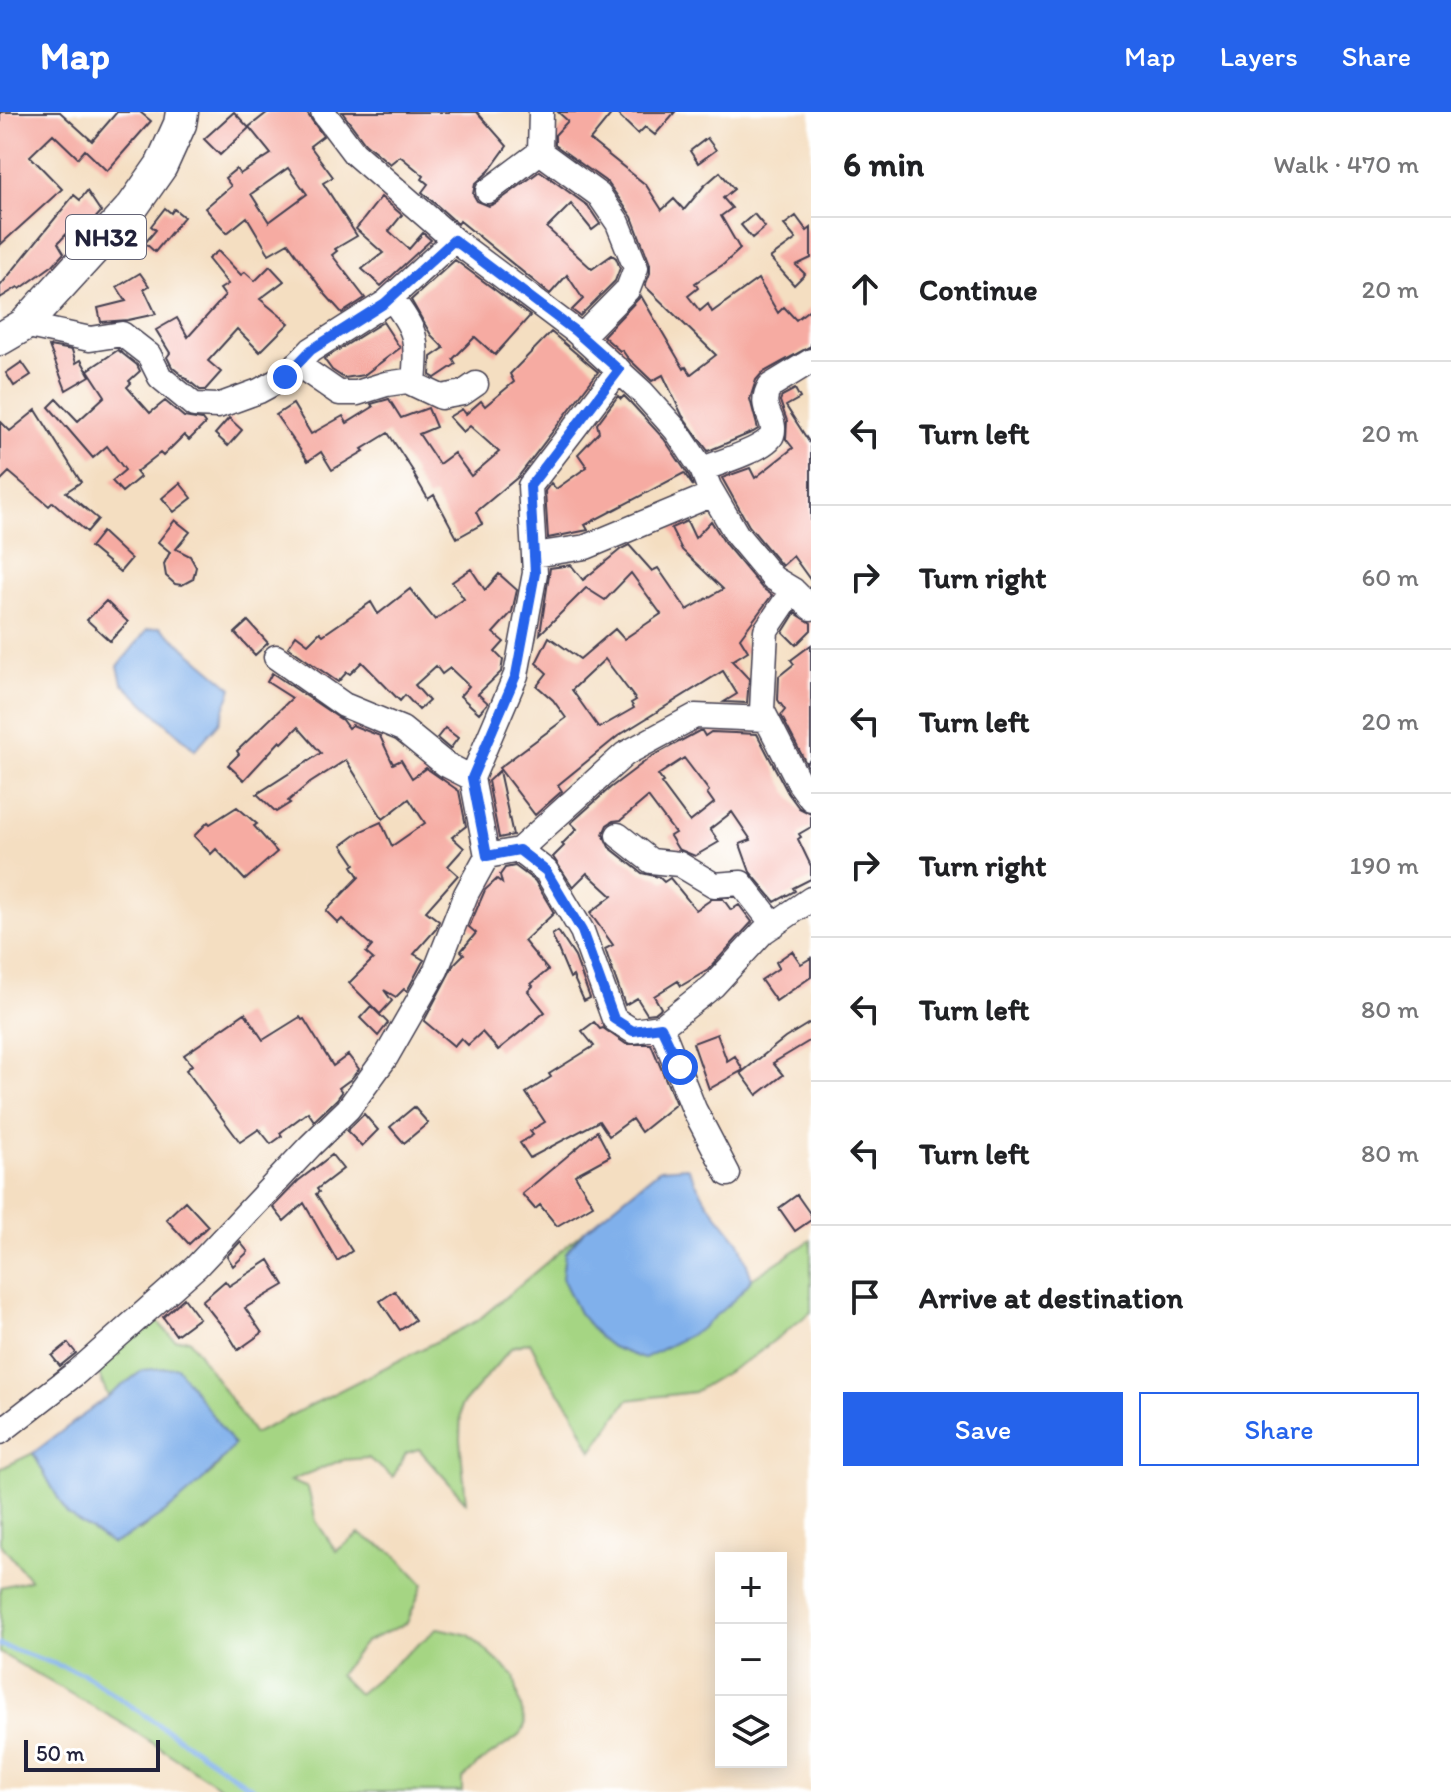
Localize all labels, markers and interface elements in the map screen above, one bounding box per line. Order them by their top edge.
text: Map [40,33,110,79]
text: Map [1124,39,1176,73]
text: Layers [1220,39,1298,73]
text: Share [1342,39,1411,73]
text: 6 min [843,144,924,185]
text: Walk · 470 m [1273,148,1419,180]
road number: NH32 [66,215,146,259]
icon: ahead [843,267,887,311]
text: Continue [919,271,1038,308]
text: 20 m [1362,273,1419,305]
route end [267,359,303,395]
icon: left [843,411,887,455]
text: Turn left [919,415,1030,452]
text: 20 m [1362,417,1419,449]
icon: right [843,555,887,599]
text: Turn right [919,559,1047,596]
text: 60 m [1362,561,1419,593]
icon: left [843,699,887,743]
text: Turn left [919,703,1030,740]
text: 20 m [1362,705,1419,737]
icon: right [843,843,887,887]
text: Turn right [919,847,1047,884]
text: 190 m [1350,849,1419,881]
icon: left [843,987,887,1031]
text: Turn left [919,991,1030,1028]
text: 80 m [1361,993,1419,1025]
route start [662,1049,698,1085]
icon: left [843,1131,887,1175]
text: Turn left [919,1135,1030,1172]
text: 80 m [1361,1137,1419,1169]
icon: arrive [843,1275,887,1319]
text: Arrive at destination [919,1279,1183,1316]
button: Save [843,1392,1123,1466]
button: Share [1139,1392,1419,1466]
map controls [715,1552,787,1768]
button: + [715,1552,787,1624]
button: − [715,1624,787,1696]
button: layers [715,1696,787,1768]
scale bar [24,1736,160,1772]
text: 50 m [36,1740,85,1767]

